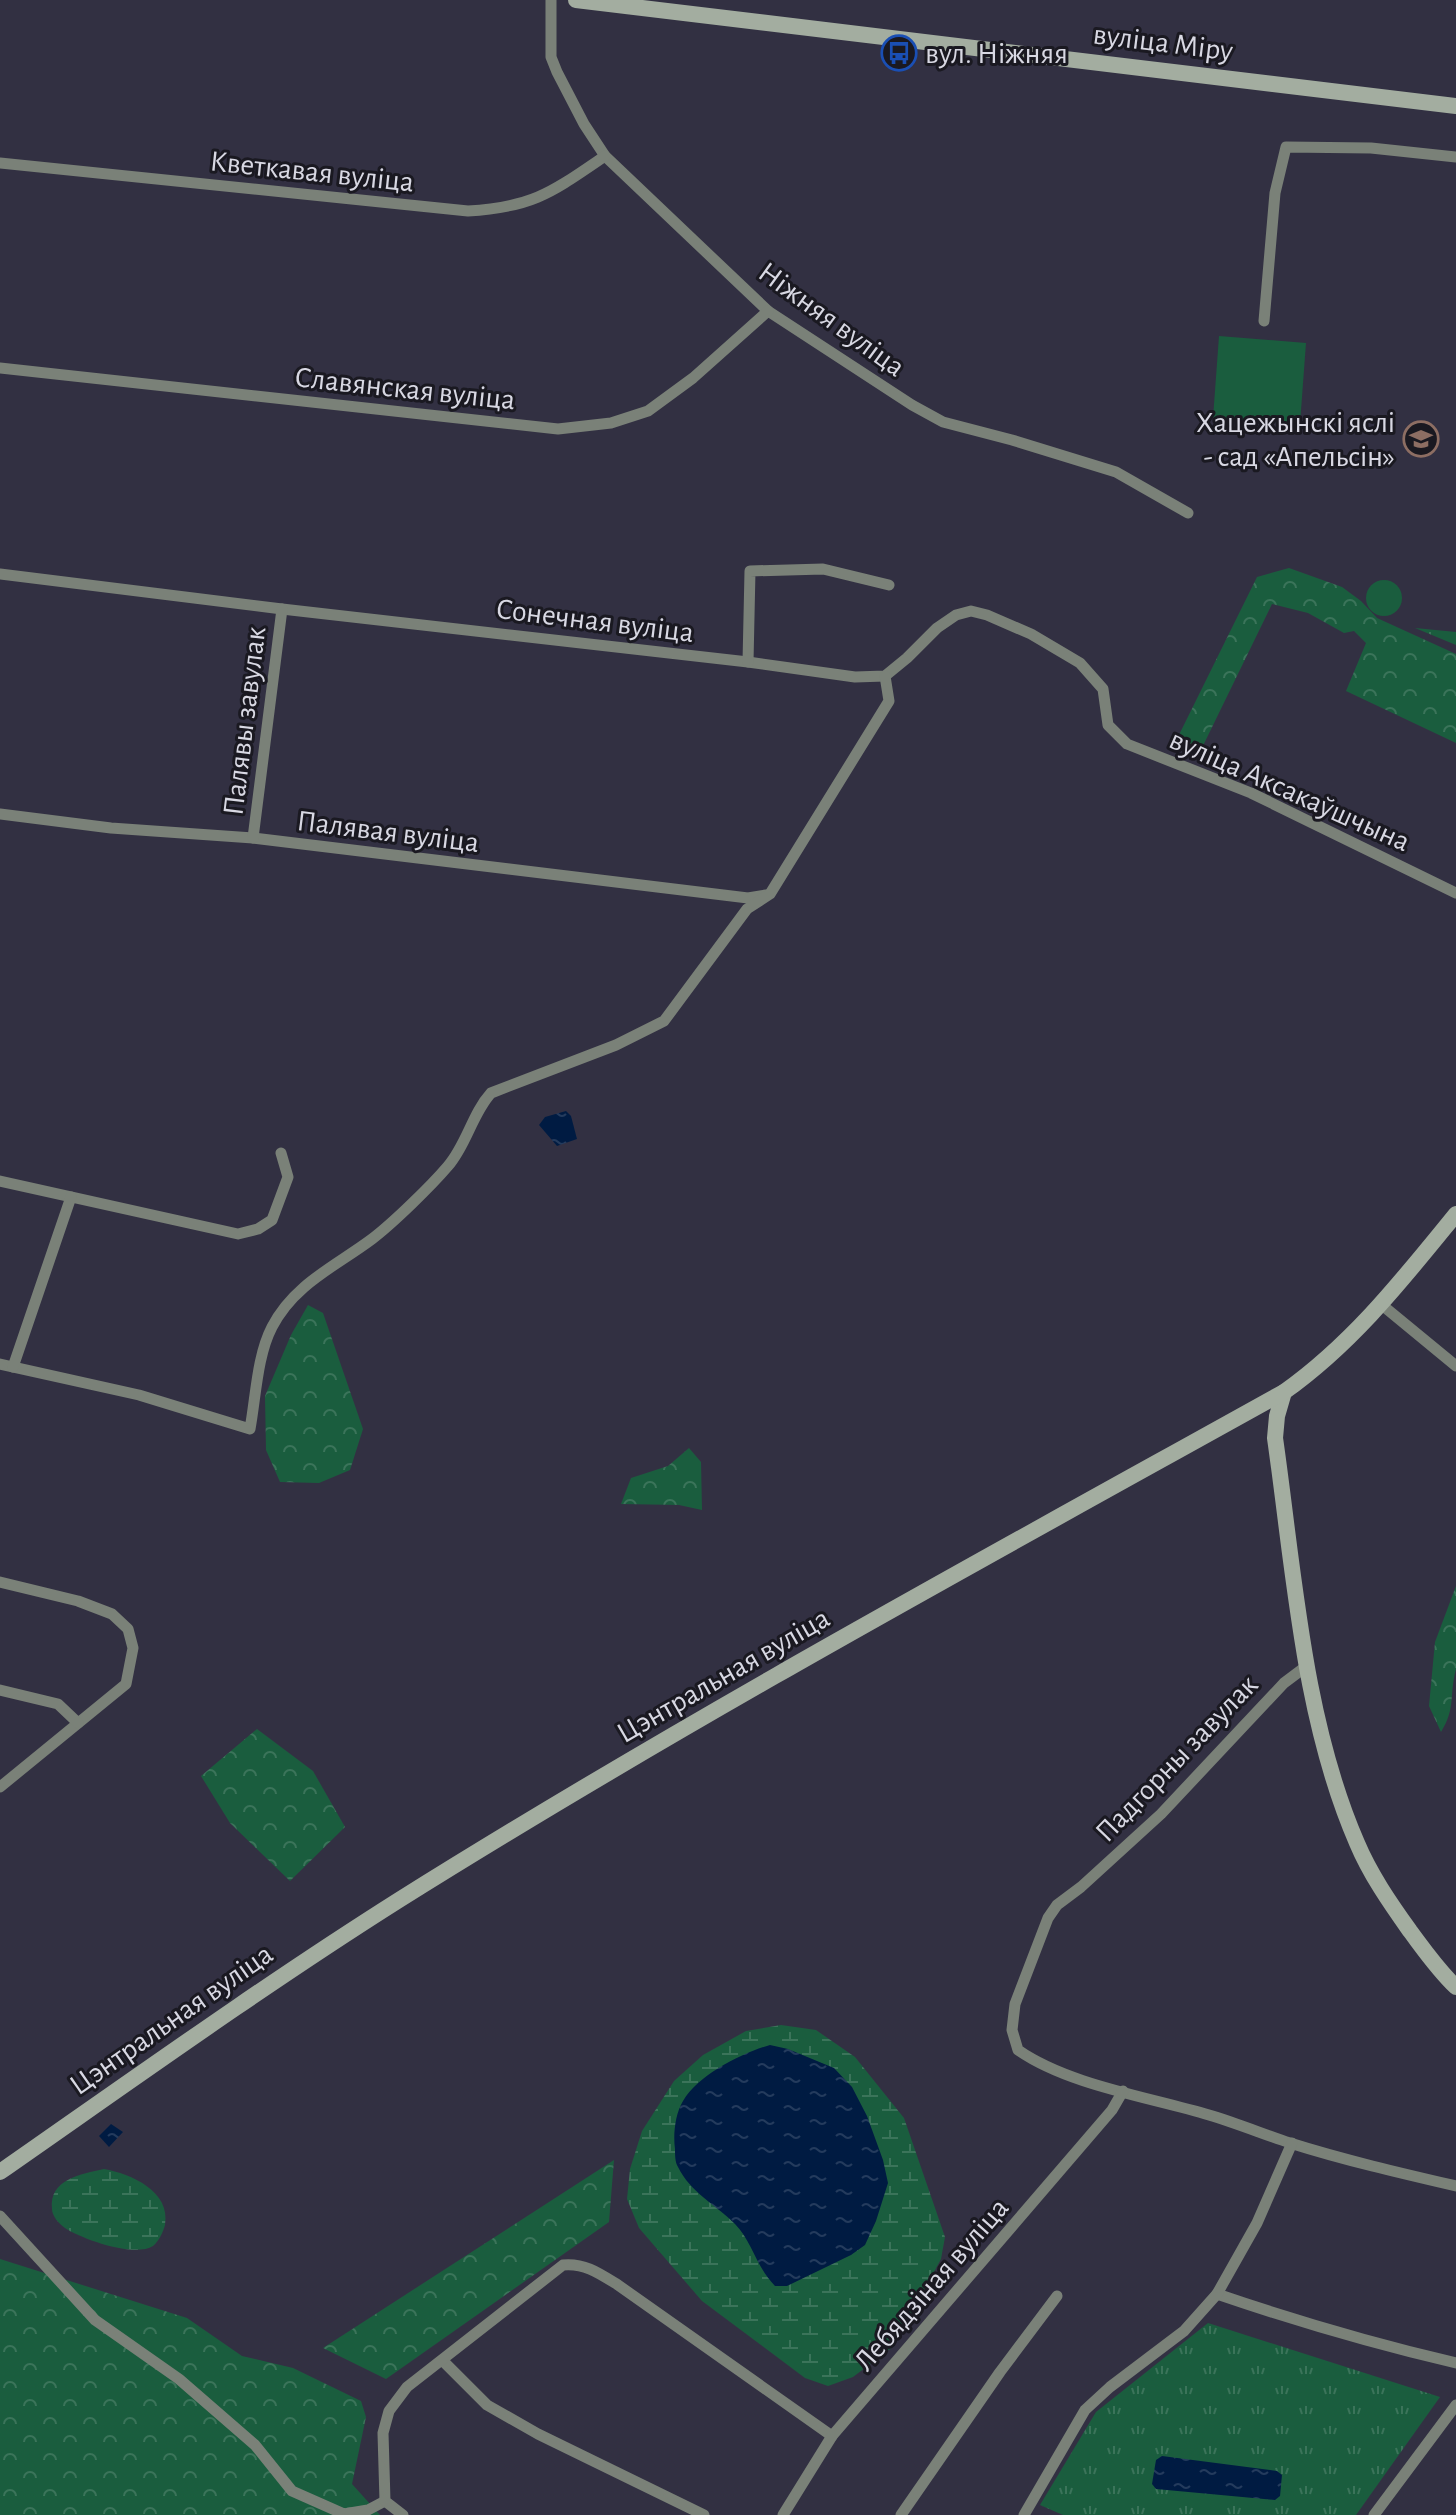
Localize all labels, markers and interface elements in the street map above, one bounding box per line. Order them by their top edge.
street label: вуліца Міру [1091,20,1235,66]
bus stop icon: вул. Ніжняя [880,34,918,72]
place label: вул. Ніжняя [925,39,1068,69]
street label: Кветкавая вуліца [208,146,415,198]
street label: Ніжняя вуліца [753,257,910,383]
street label: Славянская вуліца [293,362,517,415]
place label: Хацежынскі яслі - сад «Апельсін» [1196,408,1395,472]
school or university icon: Хацежынскі яслі - сад «Апельсін» [1402,420,1440,458]
street label: Сонечная вуліца [494,594,695,648]
street label: Палявы завулак [219,625,271,817]
street label: вуліца Аксакаўшчына [1165,724,1414,857]
street label: Палявая вуліца [295,806,481,858]
street label: Цэнтральная вуліца [612,1603,835,1749]
street label: Падгорны завулак [1090,1669,1264,1848]
street label: Цэнтральная вуліца [65,1939,279,2101]
street label: Лебядзіная вуліца [849,2193,1015,2377]

